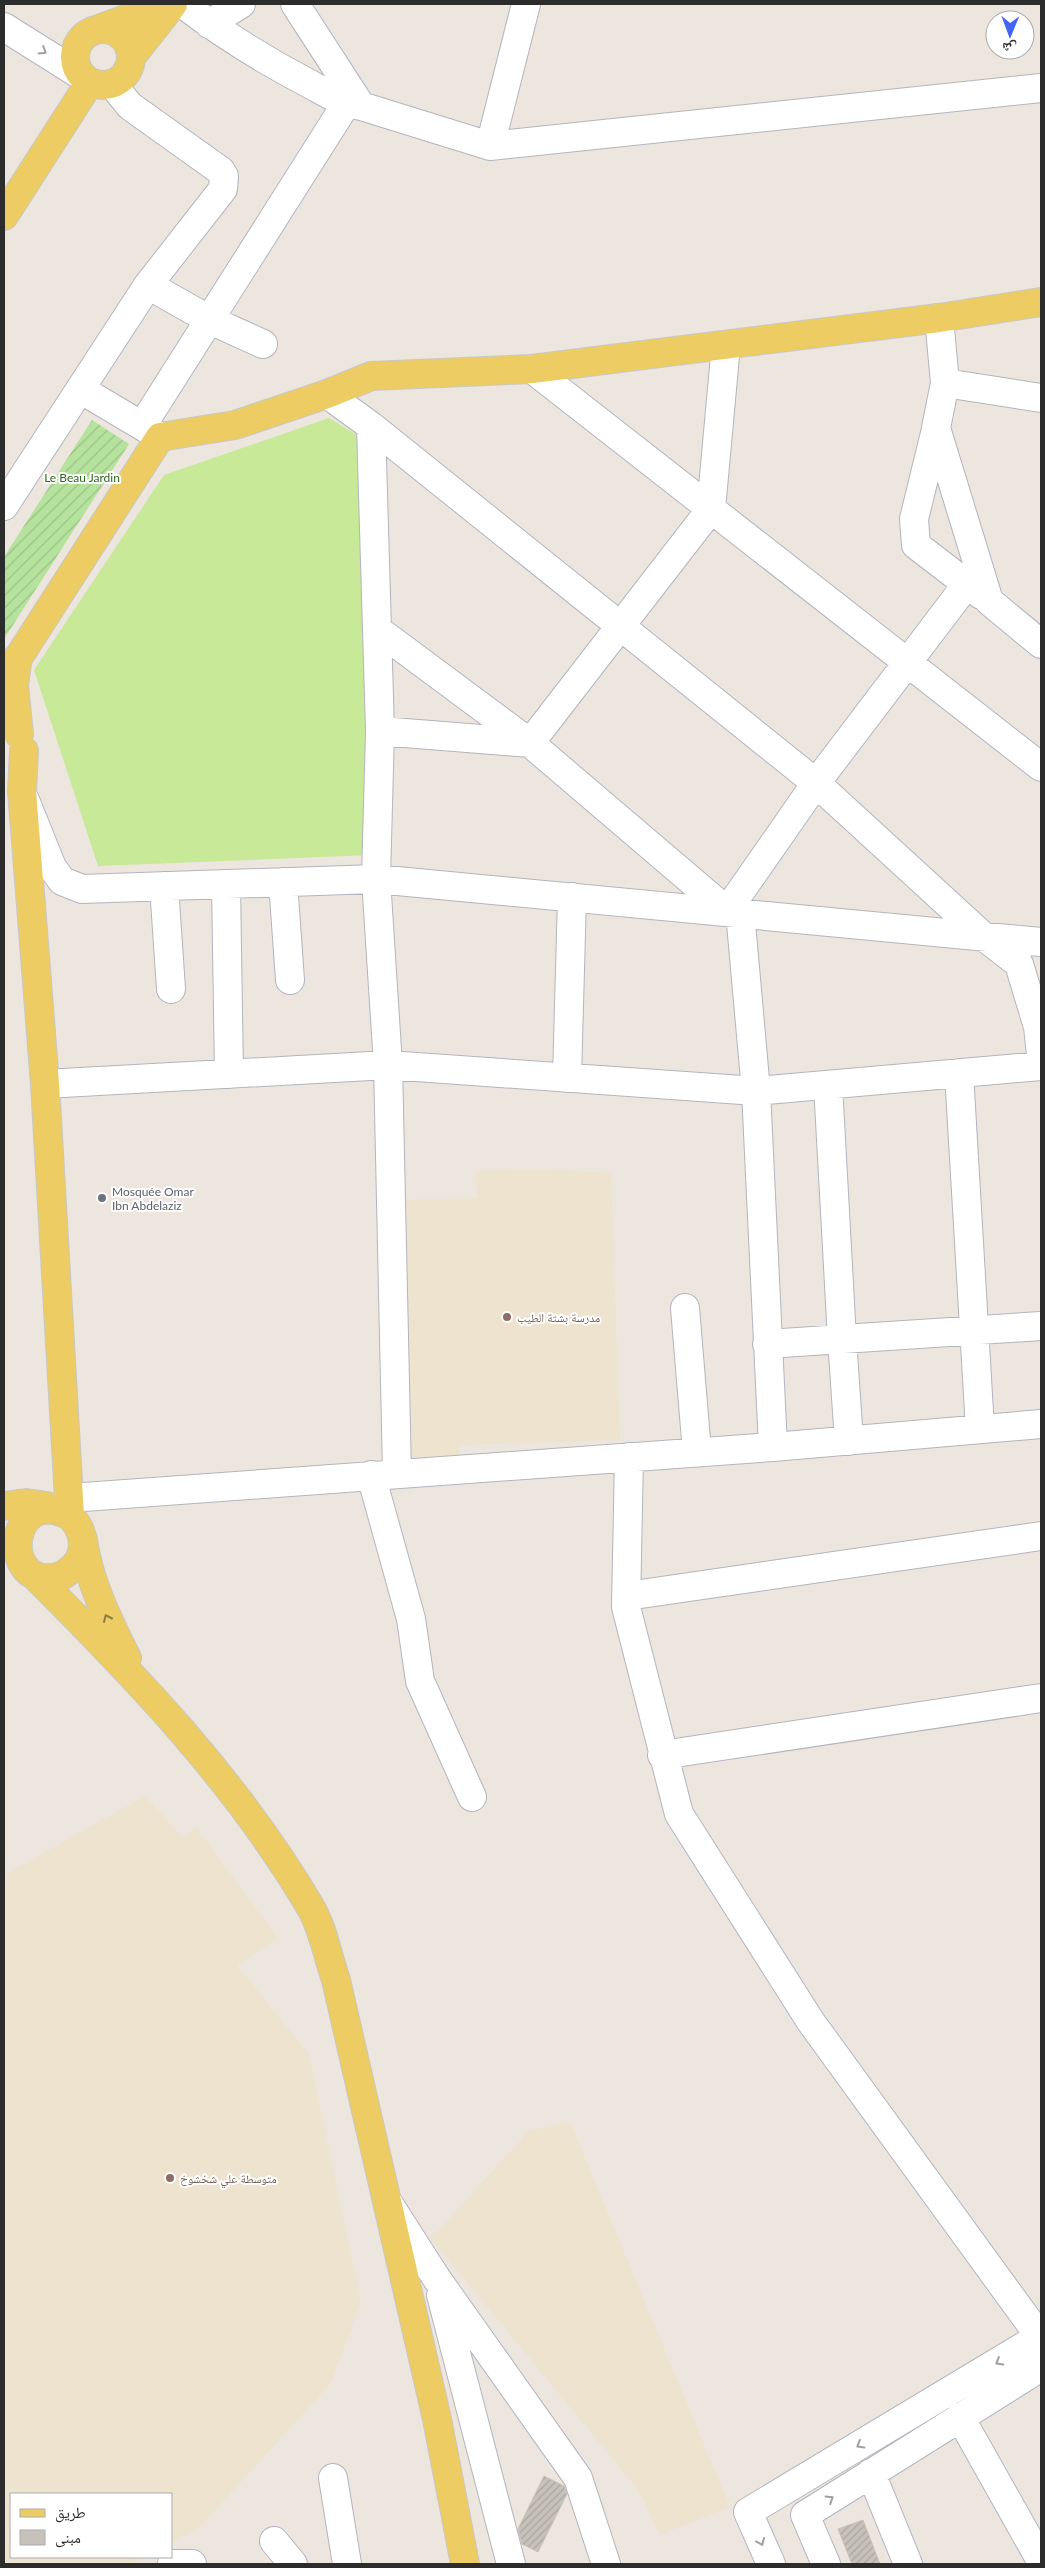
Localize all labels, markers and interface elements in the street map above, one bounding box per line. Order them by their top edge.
north arrow [985,10,1035,60]
text: ش [1002,39,1017,57]
one-way arrow [38,45,47,55]
park label: Le Beau Jardin [44,470,120,485]
place label: Mosquée Omar Ibn Abdelaziz [112,1184,194,1213]
marker: Mosquée Omar Ibn Abdelaziz [96,1192,108,1204]
place label: مدرسة بشتة الطيب [517,1310,600,1325]
marker: مدرسة بشتة الطيب [501,1311,513,1323]
one-way arrow [103,1614,114,1623]
place label: متوسطة علي شخشوخ [180,2171,277,2189]
marker: متوسطة علي شخشوخ [164,2172,176,2184]
one-way arrow [996,2355,1005,2365]
one-way arrow [857,2439,866,2449]
legend [10,2493,172,2558]
one-way arrow [825,2496,834,2505]
text: طريق [55,2503,86,2523]
text: مبنى [55,2528,81,2548]
one-way arrow [755,2537,765,2546]

